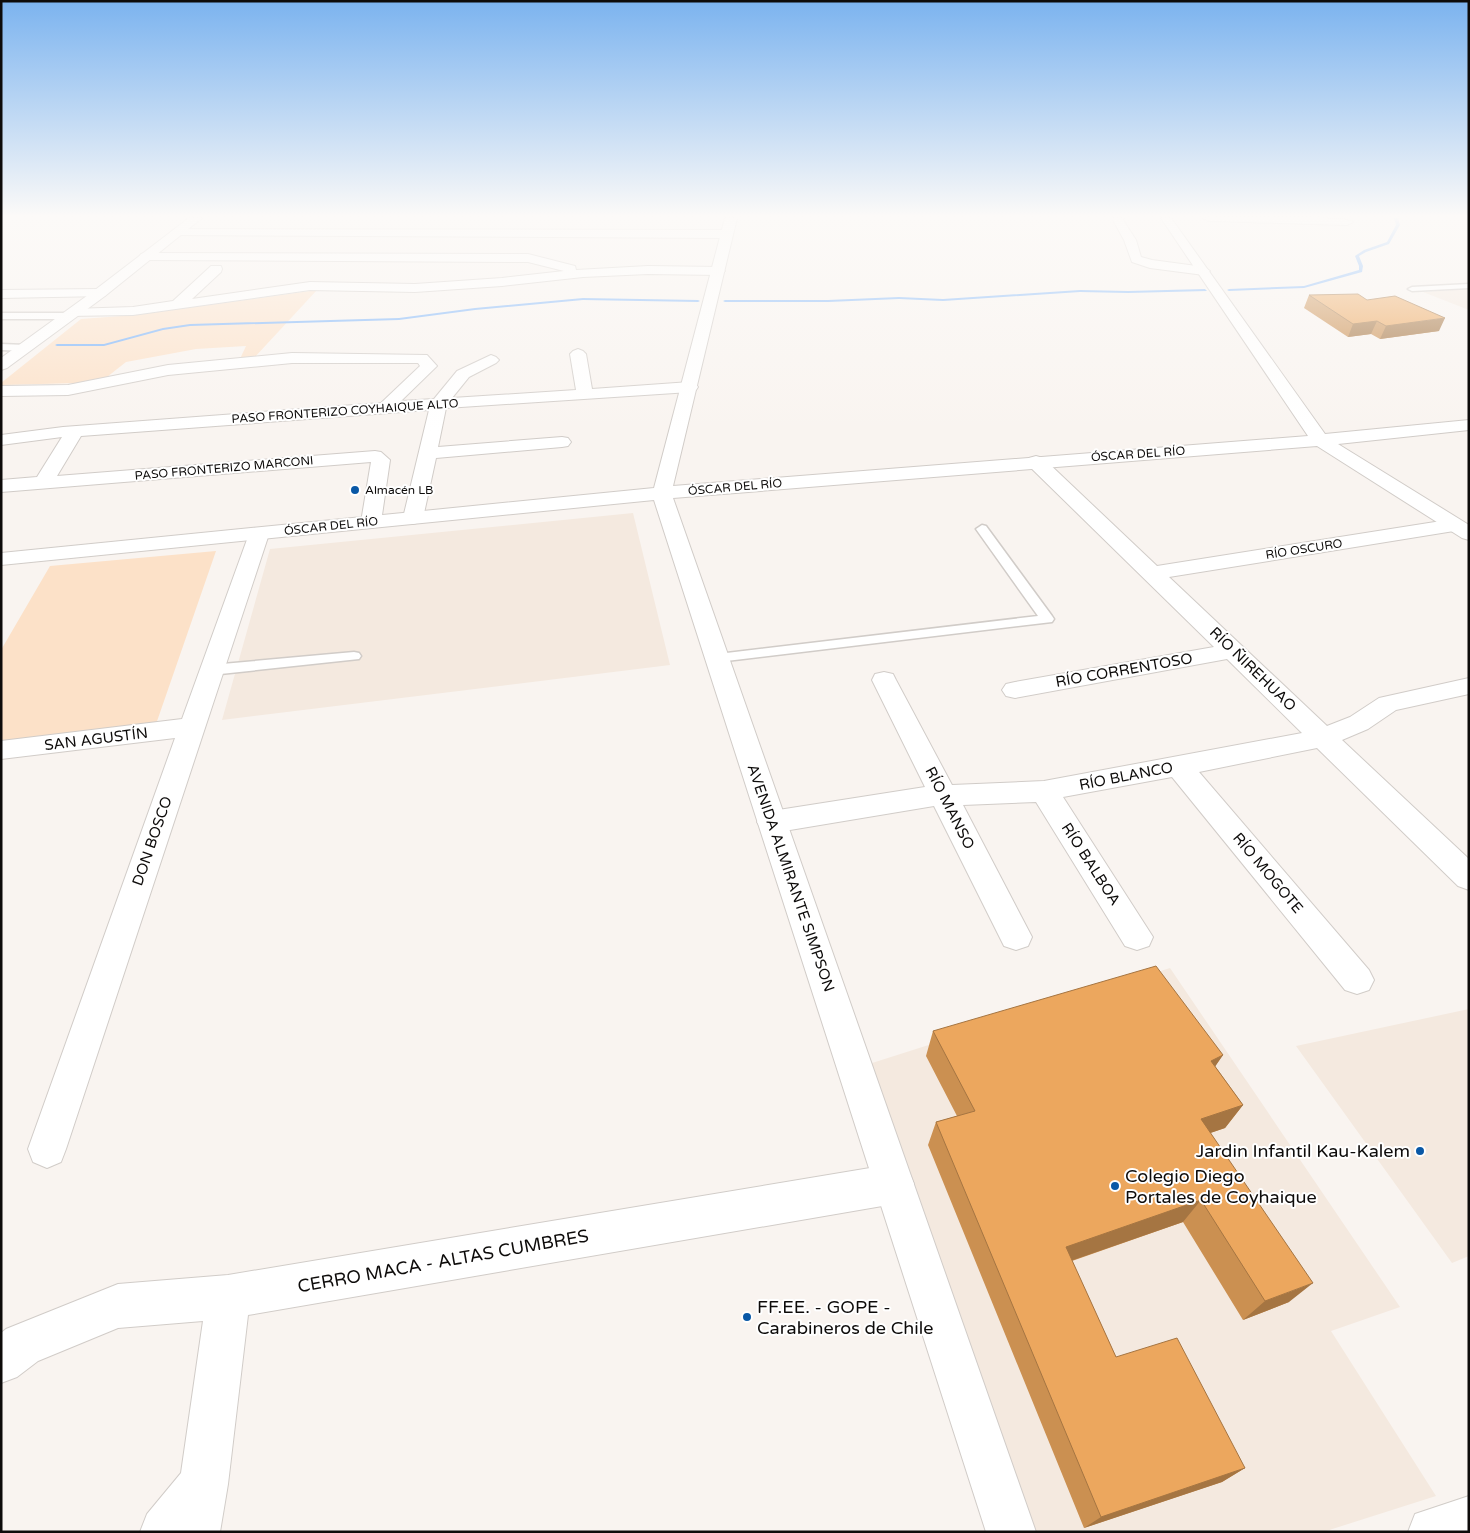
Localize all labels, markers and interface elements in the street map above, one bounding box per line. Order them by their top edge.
street label: PASO FRONTERIZO COYHAIQUE ALTO [231,396,459,426]
street label: ÓSCAR DEL RÍO [1090,444,1186,464]
street label: PASO FRONTERIZO MARCONI [134,453,314,483]
street label: ÓSCAR DEL RÍO [687,476,783,498]
place label: Almacén LB [365,483,433,497]
marker: Almacén LB [349,484,361,496]
street label: ÓSCAR DEL RÍO [283,514,379,538]
street label: RÍO OSCURO [1265,536,1344,562]
street label: RÍO ÑIREHUAO [1206,623,1300,715]
street label: RÍO CORRENTOSO [1054,649,1194,691]
street label: SAN AGUSTÍN [43,724,149,754]
street label: RÍO BLANCO [1078,758,1174,794]
street label: AVENIDA ALMIRANTE SIMPSON [743,762,839,994]
street label: RÍO MANSO [922,764,978,852]
street label: DON BOSCO [128,794,176,888]
street label: RÍO BALBOA [1058,819,1124,909]
street label: RÍO MOGOTE [1229,829,1307,917]
place label: Jardin Infantil Kau-Kalem [1196,1140,1410,1162]
marker: Jardin Infantil Kau-Kalem [1414,1145,1426,1157]
place label: Colegio Diego Portales de Coyhaique [1125,1165,1317,1208]
marker: Colegio Diego Portales de Coyhaique [1109,1180,1121,1192]
street label: CERRO MACA - ALTAS CUMBRES [296,1225,590,1297]
place label: FF.EE. - GOPE - Carabineros de Chile [757,1296,933,1339]
marker: FF.EE. - GOPE - Carabineros de Chile [741,1311,753,1323]

